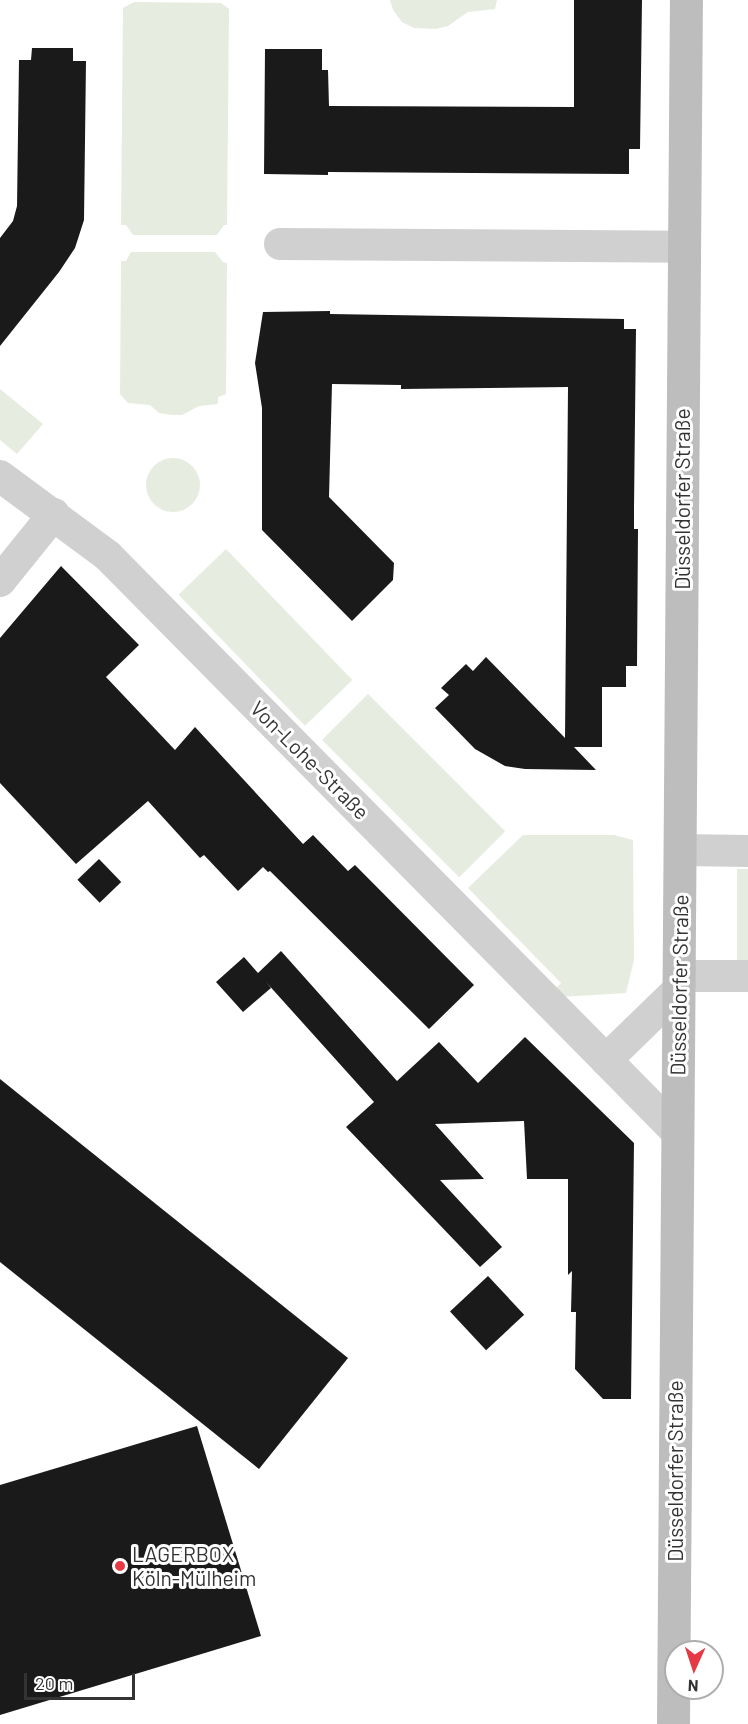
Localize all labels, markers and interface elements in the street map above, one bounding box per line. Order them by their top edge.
street label: Düsseldorfer Straße [669,408,695,590]
street label: Von-Lohe-Straße [245,695,375,825]
street label: Düsseldorfer Straße [665,894,693,1076]
street label: Düsseldorfer Straße [662,1380,688,1562]
place label: LAGERBOX Köln-Mülheim [132,1541,256,1591]
marker: LAGERBOX Köln-Mülheim [113,1559,127,1573]
north arrow [664,1640,724,1700]
scale bar [27,1661,138,1699]
text: 20 m [35,1672,73,1694]
text: N [687,1677,699,1696]

